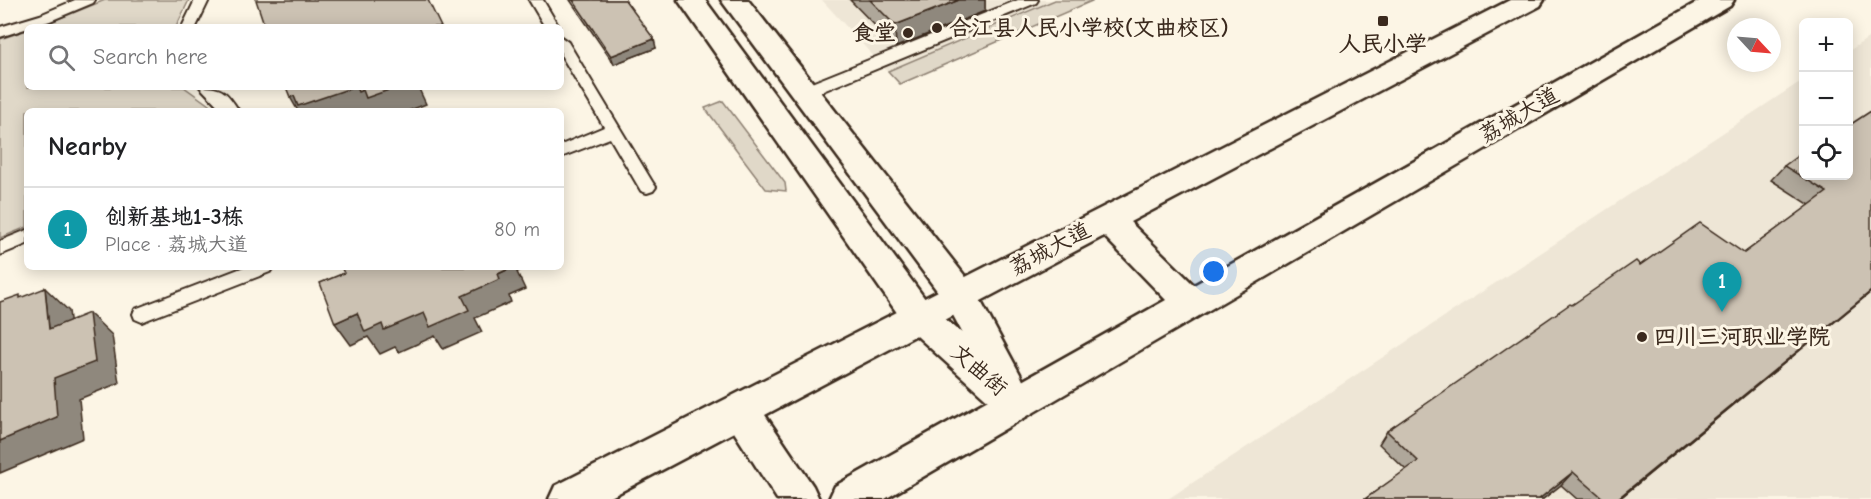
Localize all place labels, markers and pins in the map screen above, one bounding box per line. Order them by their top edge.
marker: 人民小学 [1376,14,1390,28]
place label: 合江县人民小学校(文曲校区) [949,15,1229,41]
place label: 食堂 [852,20,896,46]
marker: 合江县人民小学校(文曲校区) [930,21,944,35]
marker: 食堂 [901,26,915,40]
place label: 人民小学 [1339,31,1427,57]
pin: 1 [1702,262,1742,312]
place label: 四川三河职业学院 [1654,324,1830,350]
marker: 四川三河职业学院 [1635,330,1649,344]

